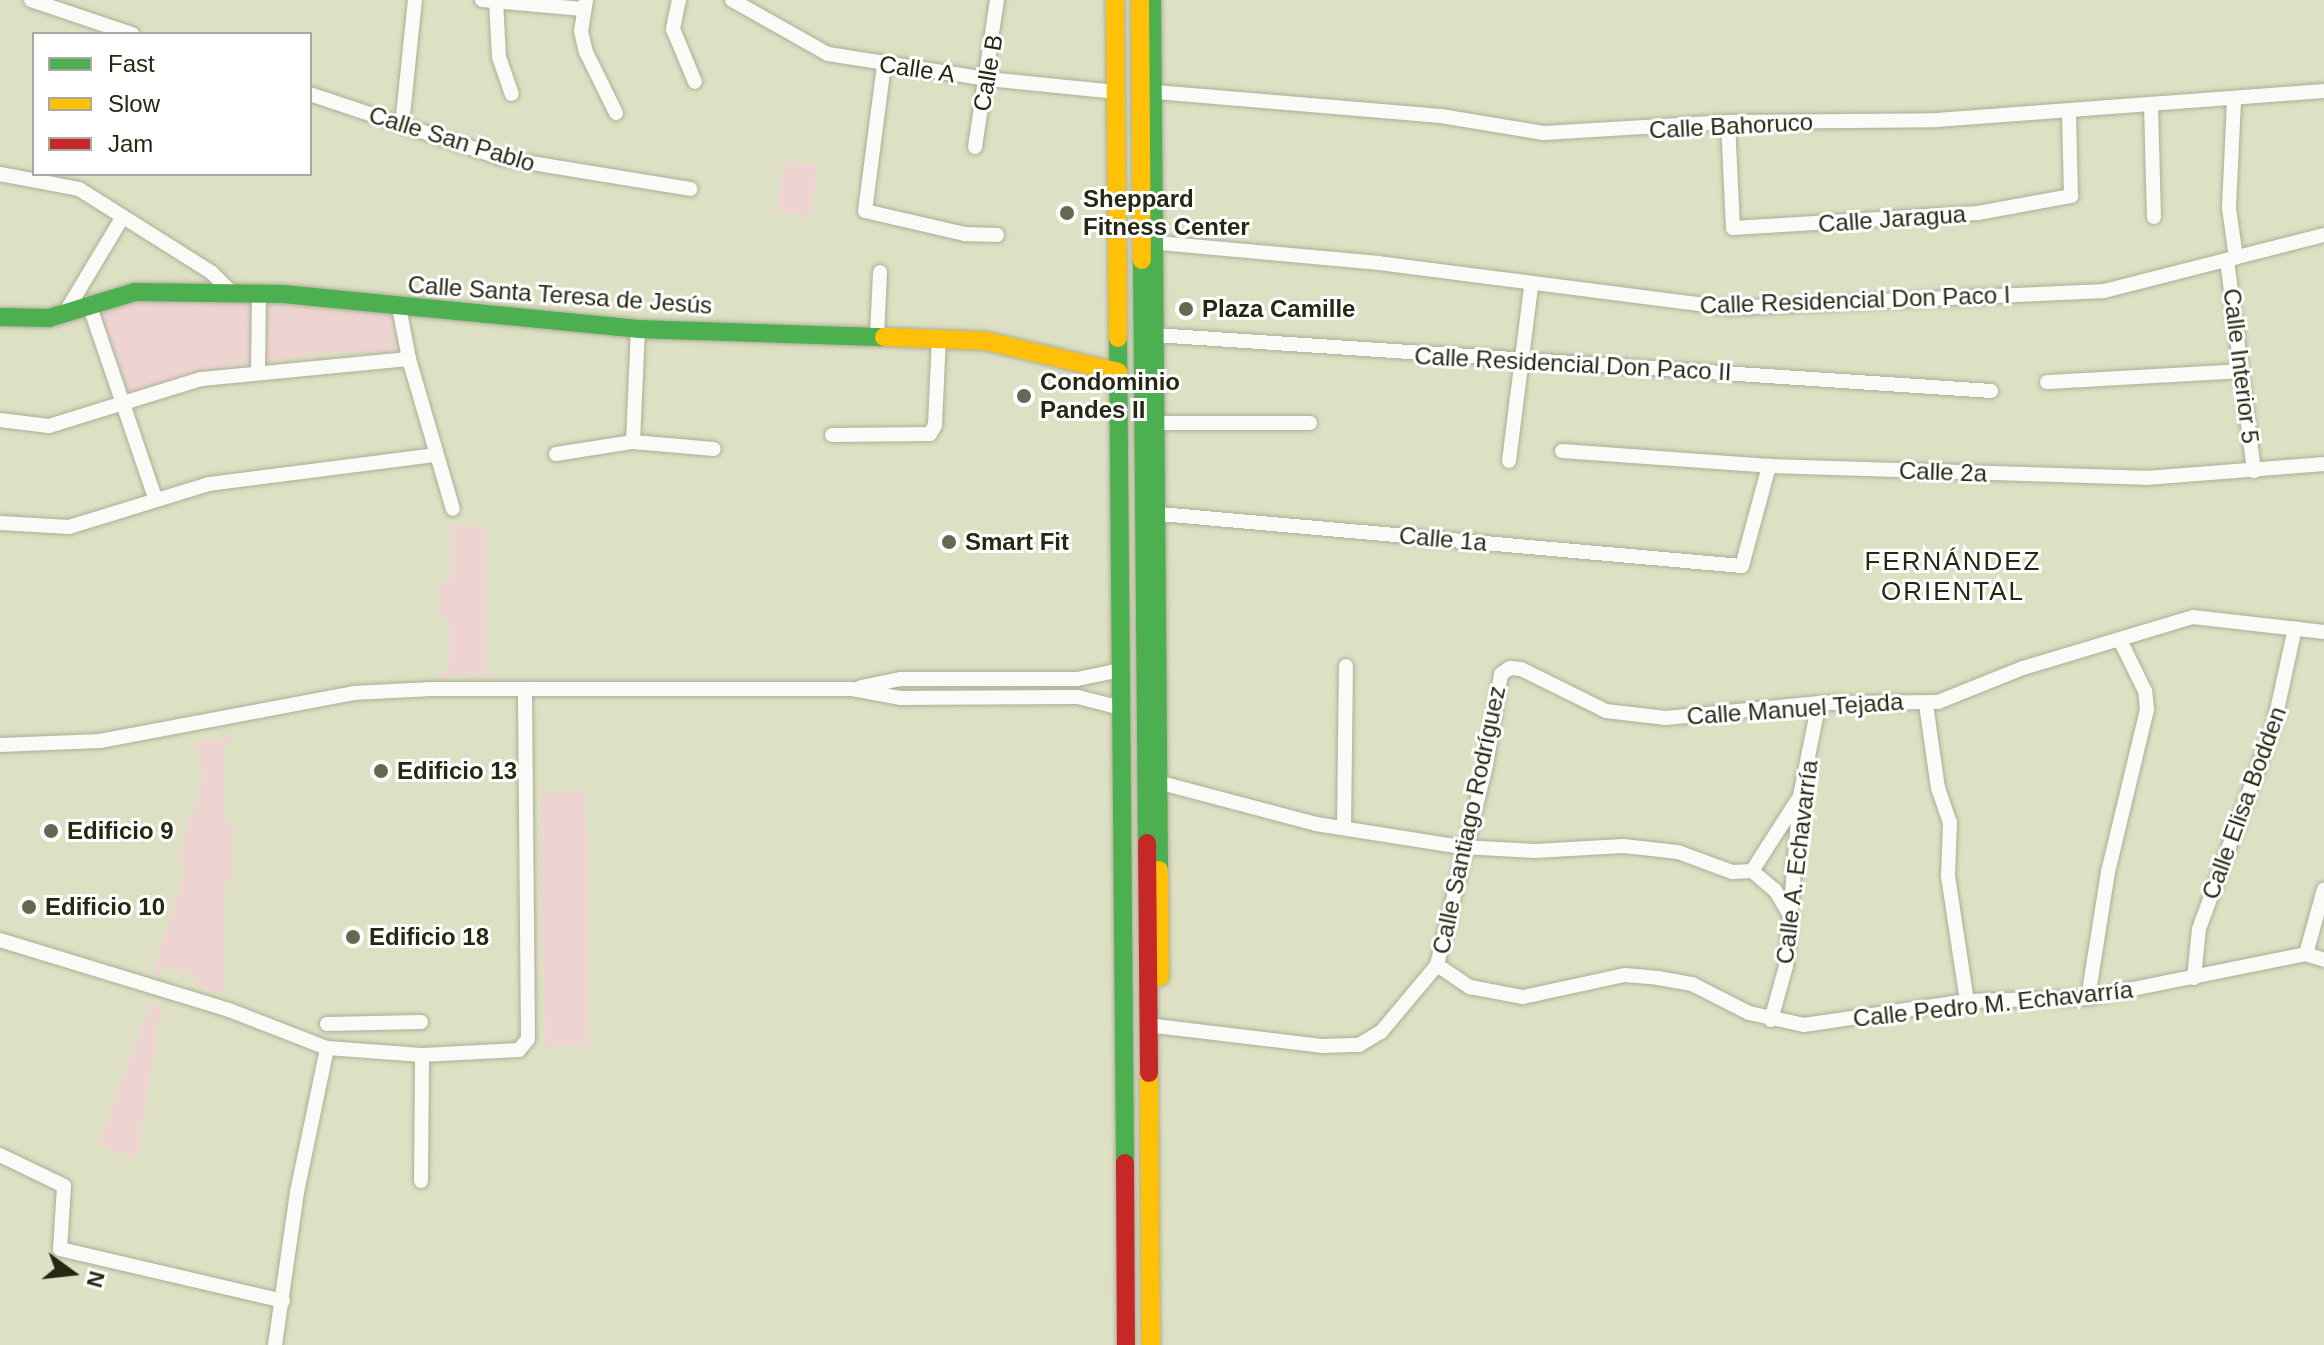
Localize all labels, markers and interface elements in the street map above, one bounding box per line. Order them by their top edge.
legend [32,32,312,176]
street label: Calle B [967,32,1009,114]
street label: Calle A [877,49,957,89]
text: Fast [108,50,155,77]
text: Slow [108,90,160,117]
street label: Calle San Pablo [365,100,539,178]
street label: Calle Bahoruco [1648,107,1814,145]
text: Jam [108,130,153,157]
place label: Sheppard Fitness Center [1083,185,1250,241]
street label: Calle Jaragua [1817,199,1967,239]
marker: Sheppard Fitness Center [1058,204,1076,222]
street label: Calle Santa Teresa de Jesús [407,270,713,320]
street label: Calle Residencial Don Paco I [1699,280,2011,320]
street label: Calle Interior 5 [2217,287,2265,445]
place label: Plaza Camille [1202,295,1355,323]
marker: Plaza Camille [1177,300,1195,318]
street label: Calle Residencial Don Paco II [1414,341,1732,387]
place label: Condominio Pandes II [1040,368,1180,424]
marker: Condominio Pandes II [1015,387,1033,405]
street label: Calle 2a [1898,456,1988,488]
street label: Calle 1a [1398,521,1488,557]
place label: Smart Fit [965,528,1069,556]
marker: Smart Fit [940,533,958,551]
district label: FERNÁNDEZ ORIENTAL [1865,546,2041,608]
street label: Calle Santiago Rodríguez [1426,683,1512,957]
street label: Calle Manuel Tejada [1686,687,1904,731]
street label: Calle Elisa Bodden [2196,703,2292,903]
place label: Edificio 13 [397,757,517,785]
street label: Calle A. Echavarría [1770,758,1824,966]
marker: Edificio 13 [372,762,390,780]
place label: Edificio 9 [67,817,174,845]
marker: Edificio 9 [42,822,60,840]
place label: Edificio 10 [45,893,165,921]
marker: Edificio 10 [20,898,38,916]
place label: Edificio 18 [369,923,489,951]
marker: Edificio 18 [344,928,362,946]
street label: Calle Pedro M. Echavarría [1852,975,2134,1033]
north arrow [32,1233,112,1313]
text: N [82,1268,110,1290]

